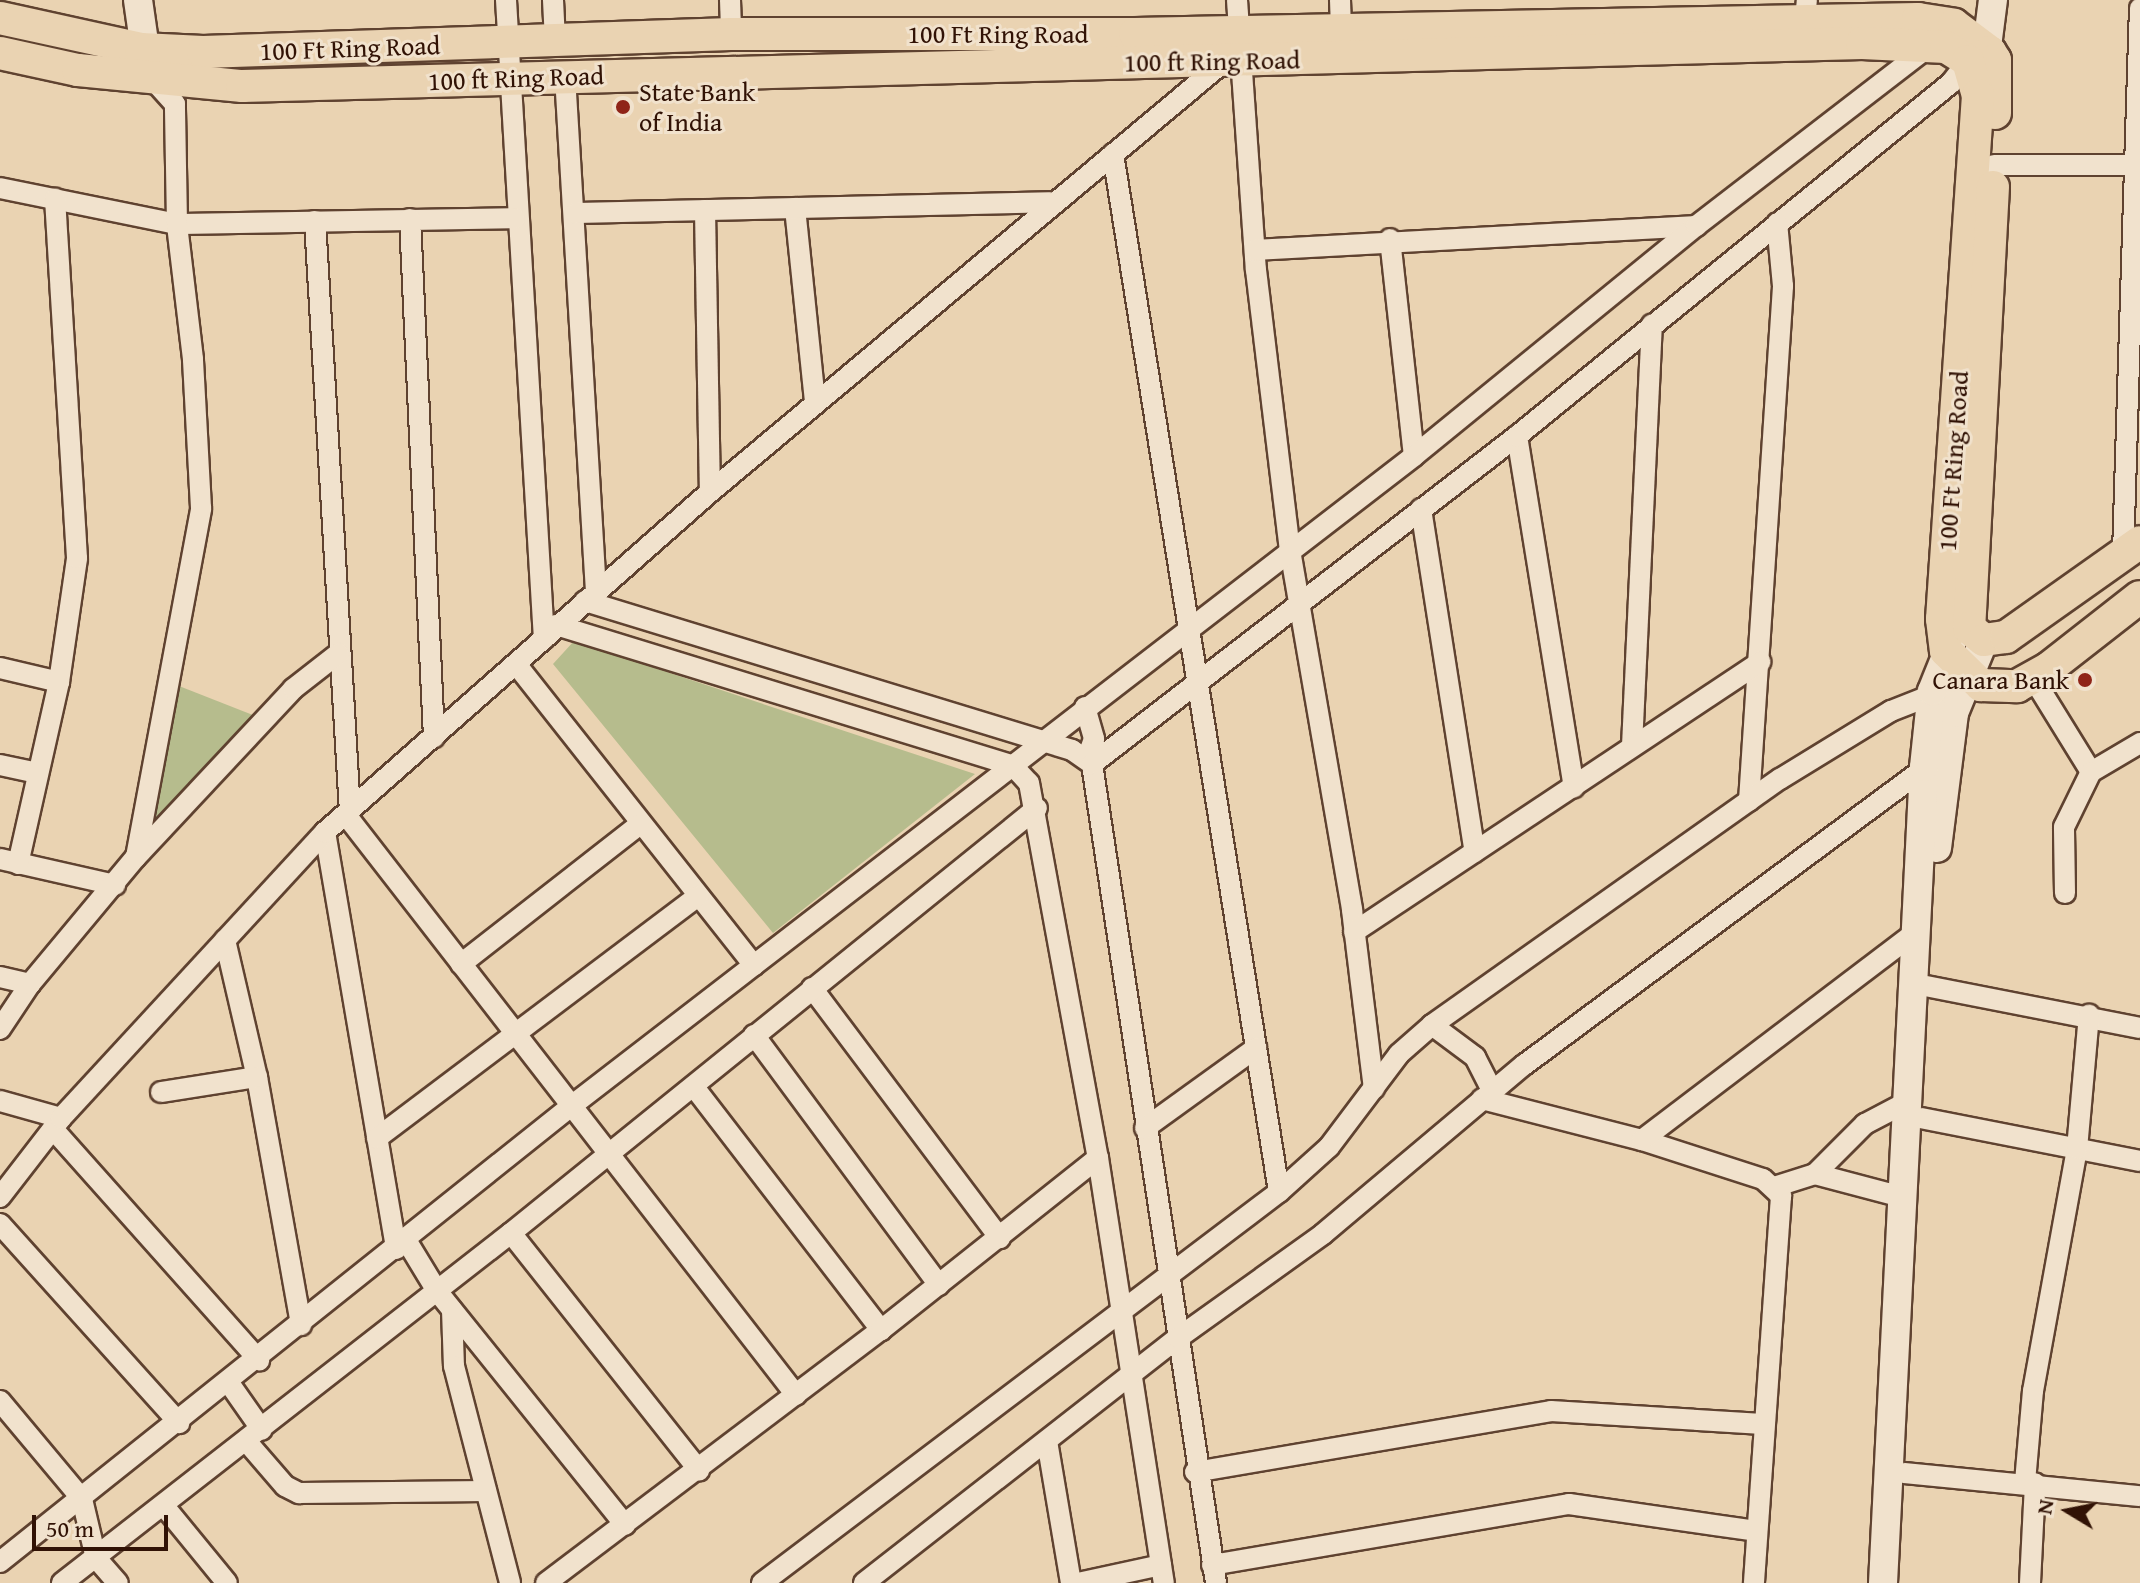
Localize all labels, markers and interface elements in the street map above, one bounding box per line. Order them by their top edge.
street label: 100 Ft Ring Road [908,18,1088,50]
street label: 100 Ft Ring Road [259,29,441,67]
street label: 100 ft Ring Road [1124,44,1300,78]
street label: 100 ft Ring Road [427,59,605,97]
place label: State Bank of India [639,76,755,138]
marker: State Bank of India [614,98,632,116]
street label: 100 Ft Ring Road [1931,370,1975,552]
place label: Canara Bank [1932,664,2069,696]
marker: Canara Bank [2076,671,2094,689]
north arrow [2028,1471,2108,1551]
text: N [2027,1497,2061,1517]
scale bar [36,1499,172,1549]
text: 50 m [46,1511,94,1546]

